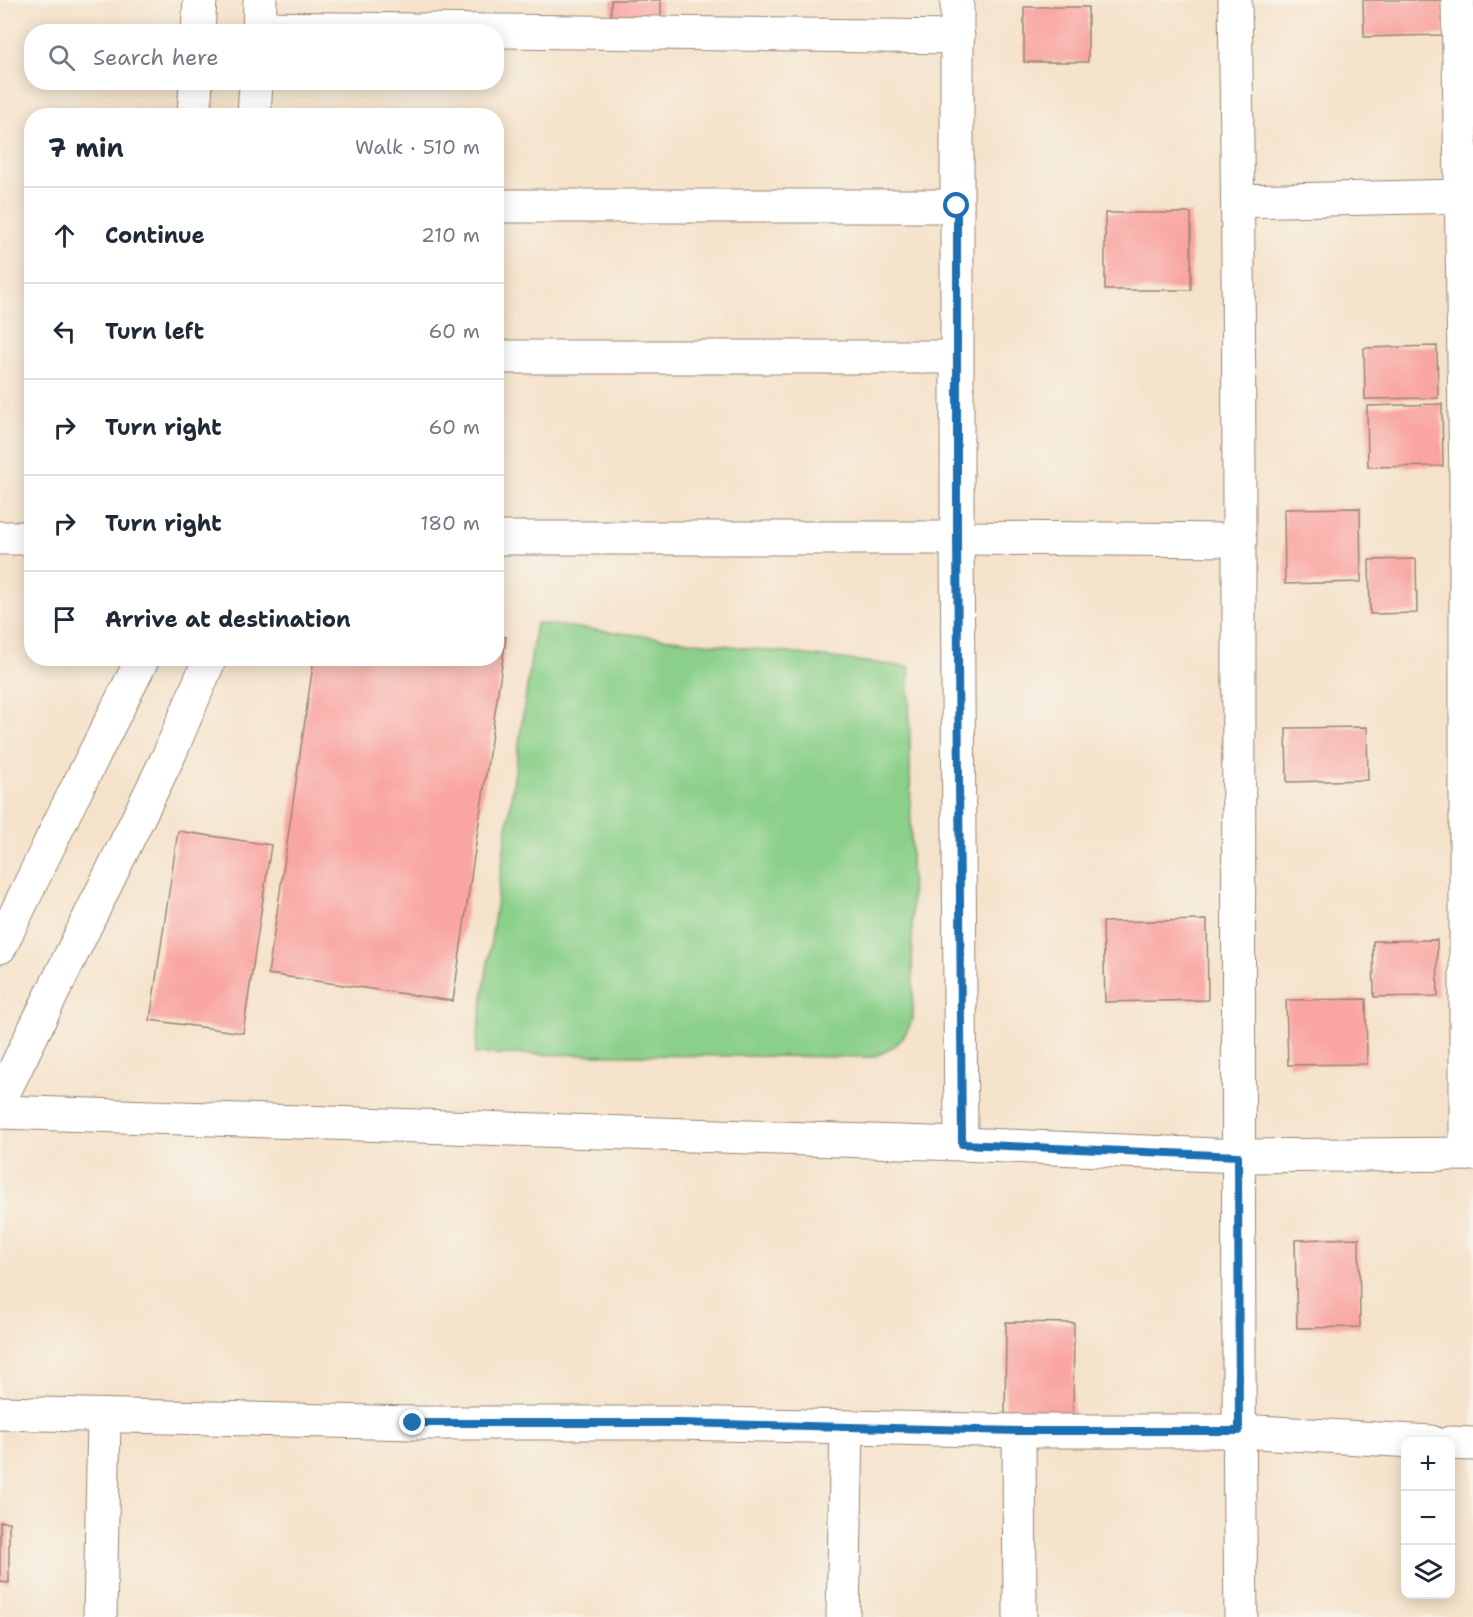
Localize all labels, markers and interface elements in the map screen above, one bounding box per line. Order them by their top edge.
search box [24,24,504,90]
icon: search [45,41,78,74]
text: Search here [93,43,219,72]
text: 7 min [48,130,124,165]
text: Walk · 510 m [355,134,480,160]
route start [943,192,969,218]
icon: ahead [48,219,81,252]
text: Continue [105,221,205,250]
text: 210 m [421,222,480,248]
icon: left [48,315,81,348]
text: Turn left [105,317,204,346]
text: 60 m [428,318,480,344]
icon: right [48,411,81,444]
text: Turn right [105,413,222,442]
text: 60 m [428,414,480,440]
icon: right [48,507,81,540]
text: Turn right [105,509,222,538]
text: 180 m [420,510,480,536]
icon: arrive [48,603,81,636]
text: Arrive at destination [105,605,351,634]
route end [399,1409,425,1435]
map controls [1401,1437,1455,1599]
button: + [1401,1437,1455,1491]
button: − [1401,1491,1455,1545]
button: layers [1401,1545,1455,1599]

